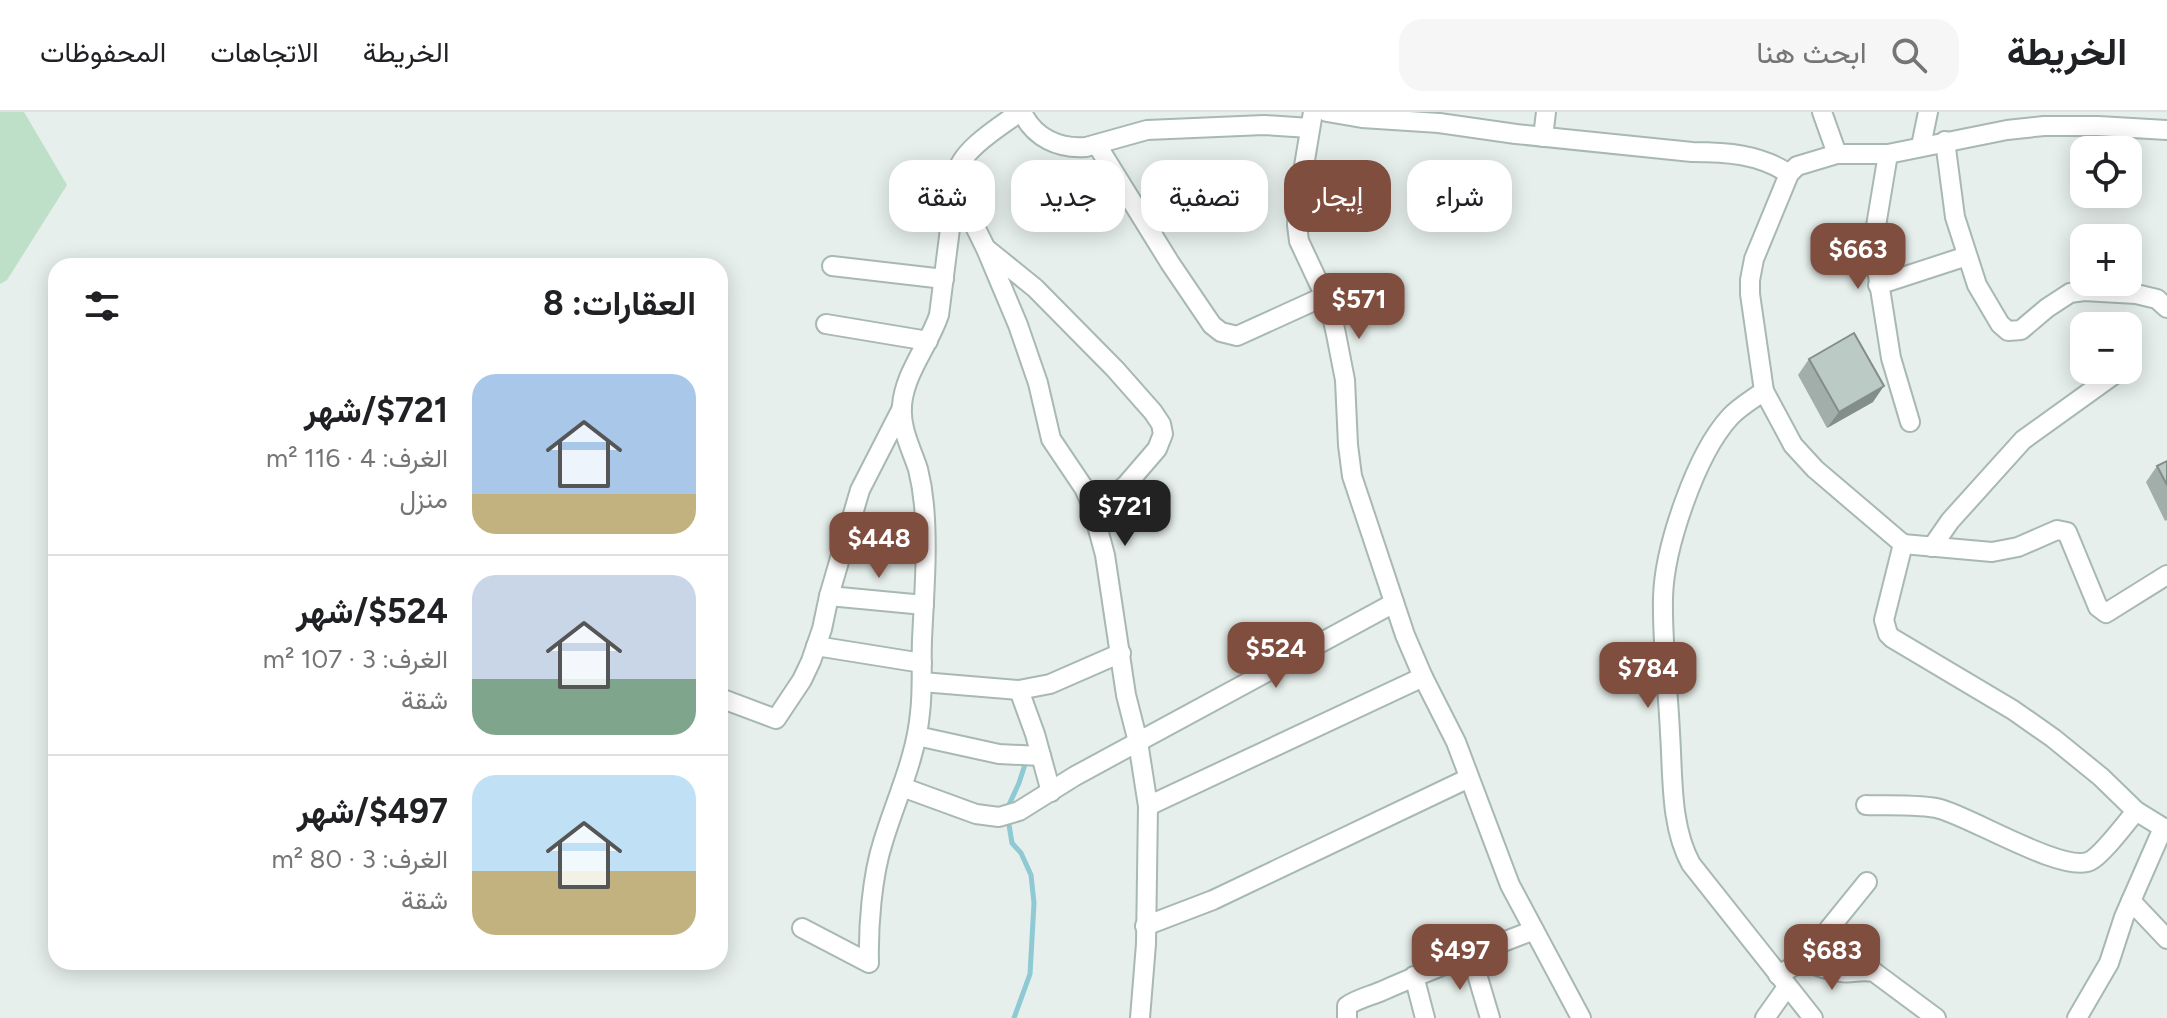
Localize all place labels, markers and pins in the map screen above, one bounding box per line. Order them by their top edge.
pin: $663 [1811,223,1905,291]
pin: $571 [1312,273,1406,341]
pin: $721 [1078,480,1172,548]
pin: $448 [832,512,926,580]
pin: $524 [1229,622,1323,690]
pin: $784 [1601,642,1695,710]
pin: $497 [1413,924,1507,992]
pin: $683 [1785,924,1879,992]

